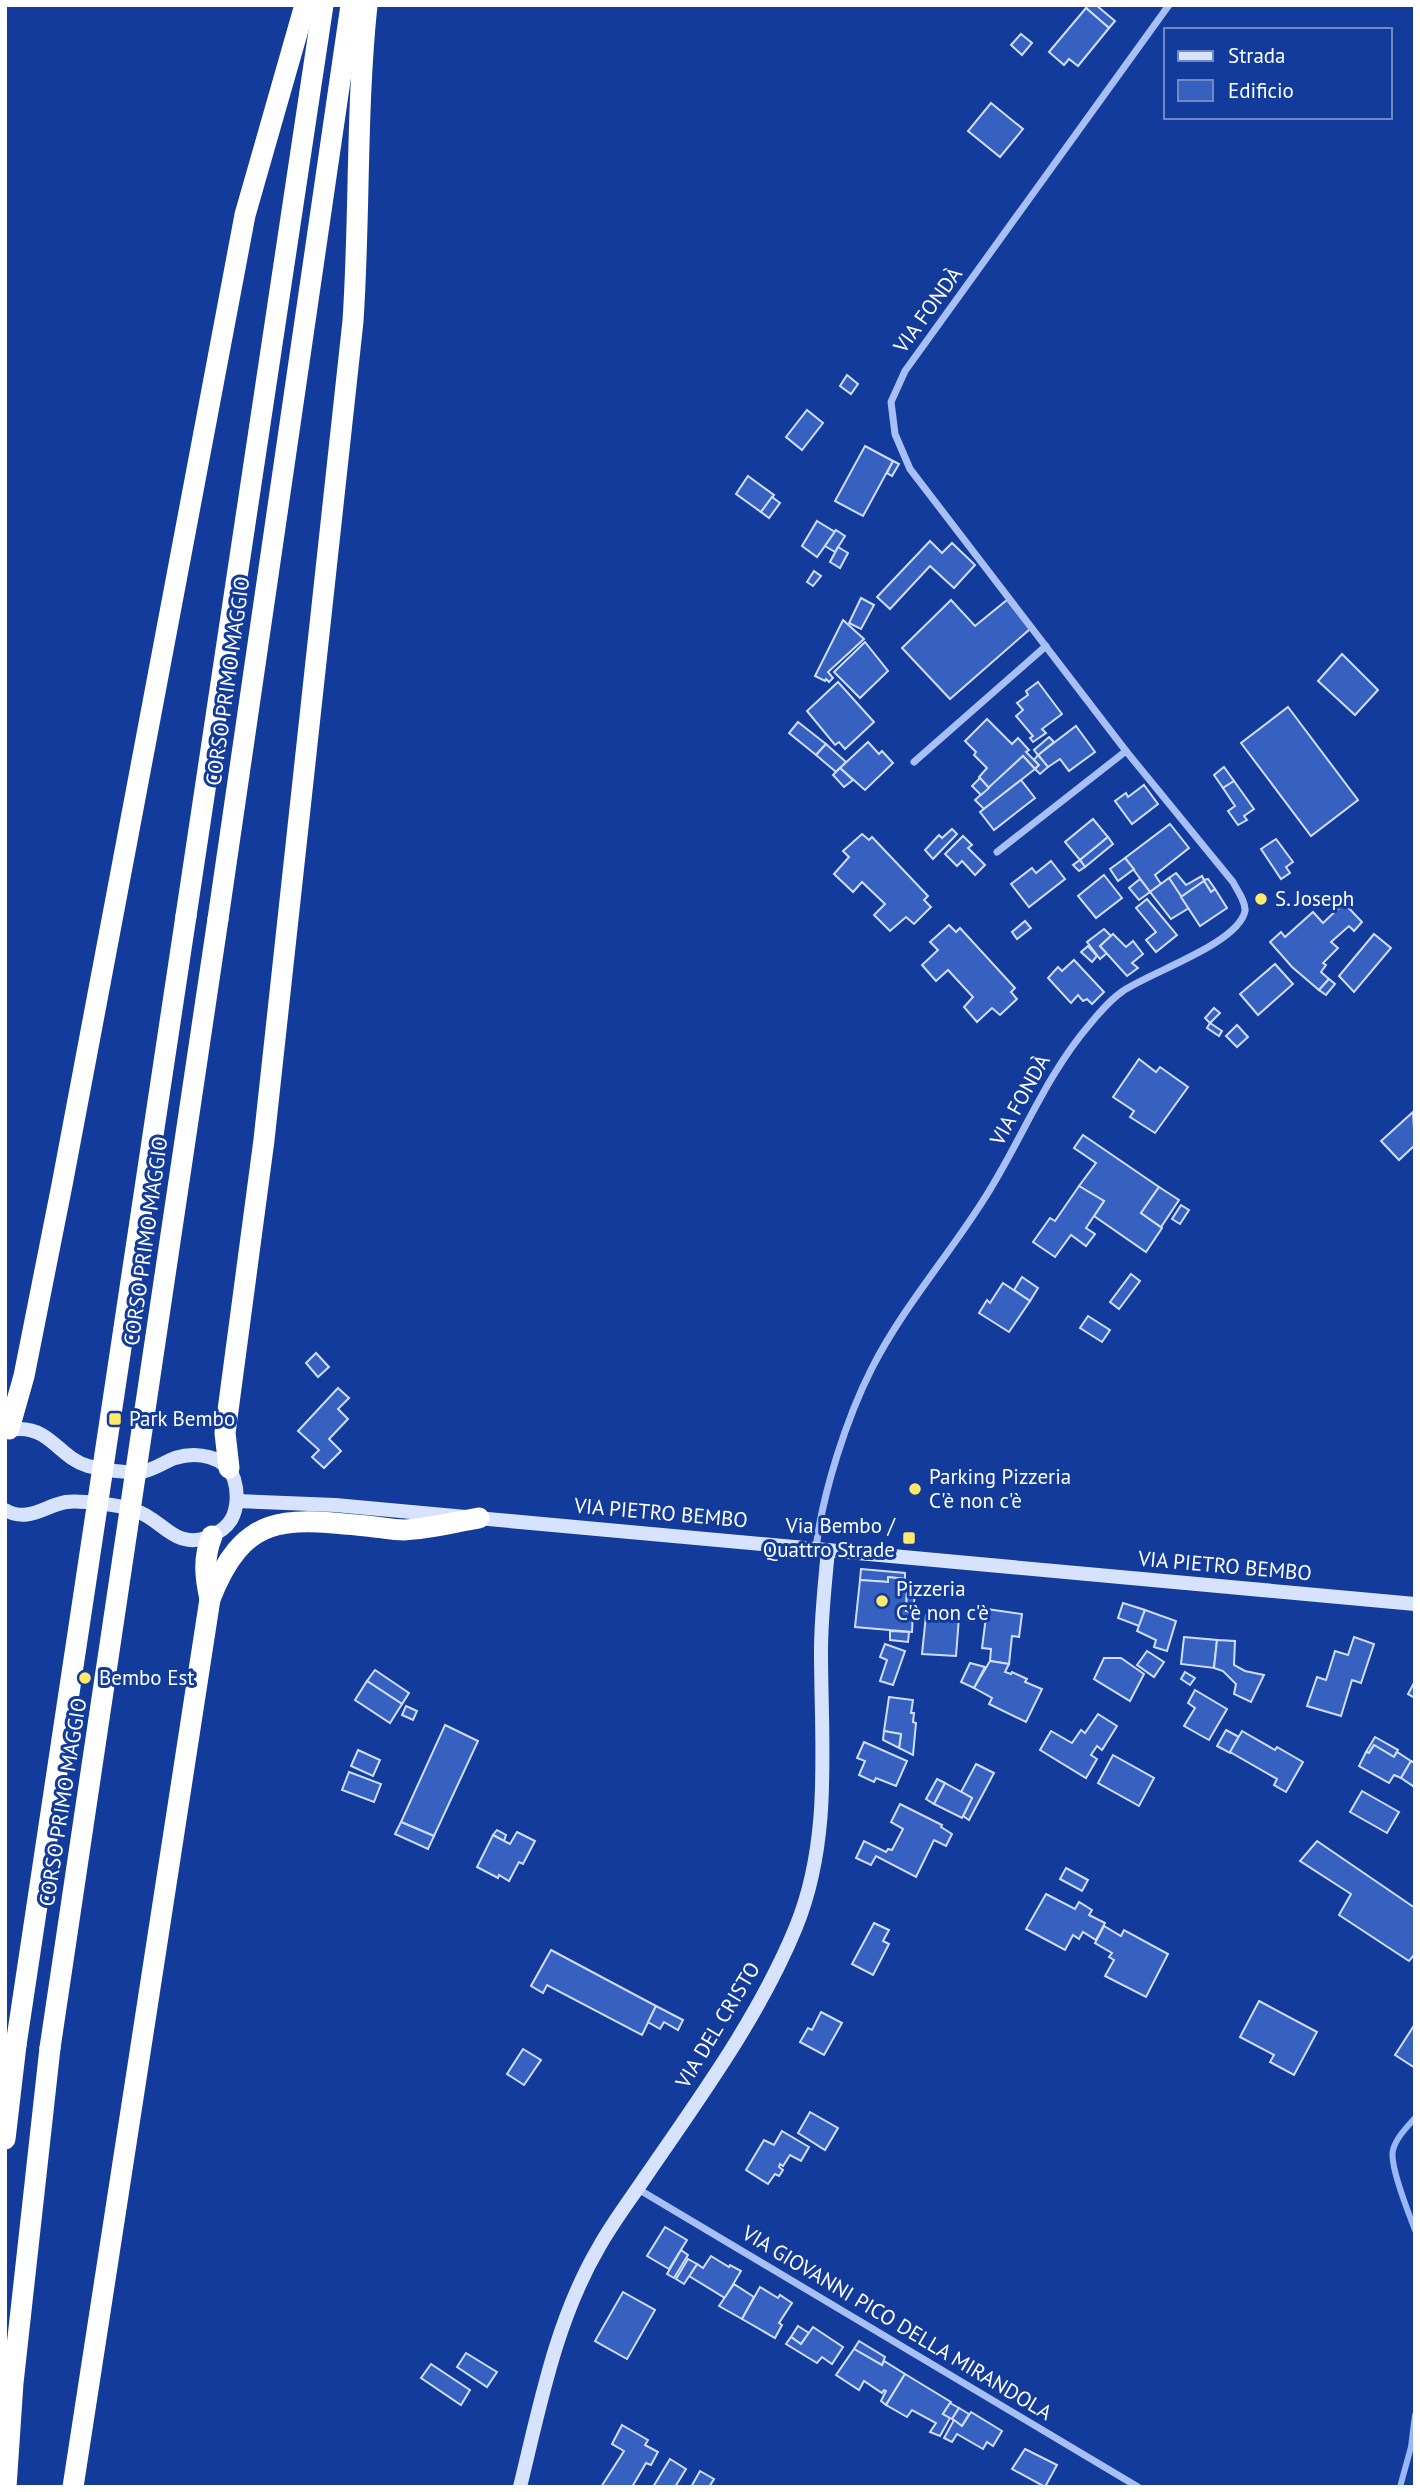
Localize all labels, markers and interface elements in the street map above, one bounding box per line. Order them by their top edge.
legend [1164,28,1392,119]
text: Strada [1228,42,1286,69]
text: Edificio [1228,77,1294,104]
street label: VIA FONDÀ [887,261,968,359]
street label: CORSO PRIMO MAGGIO [199,575,256,787]
place label: S. Joseph [1275,885,1354,912]
marker: S. Joseph [1253,891,1269,907]
street label: VIA FONDÀ [983,1049,1056,1151]
street label: CORSO PRIMO MAGGIO [117,1135,174,1347]
place label: Park Bembo [129,1405,235,1432]
marker: Park Bembo [107,1411,123,1427]
place label: Parking Pizzeria C'è non c'è [929,1463,1071,1514]
marker: Parking Pizzeria C'è non c'è [907,1481,923,1497]
street label: VIA PIETRO BEMBO [572,1491,749,1534]
place label: Via Bembo / Quattro Strade [763,1512,897,1563]
marker: Via Bembo / Quattro Strade [901,1530,917,1546]
street label: VIA PIETRO BEMBO [1136,1544,1313,1587]
place label: Pizzeria C'è non c'è [896,1575,989,1626]
marker: Pizzeria C'è non c'è [874,1593,890,1609]
place label: Bembo Est [99,1664,194,1691]
marker: Bembo Est [77,1670,93,1686]
street label: CORSO PRIMO MAGGIO [33,1696,92,1908]
street label: VIA DEL CRISTO [669,1957,766,2094]
street label: VIA GIOVANNI PICO DELLA MIRANDOLA [737,2219,1058,2426]

